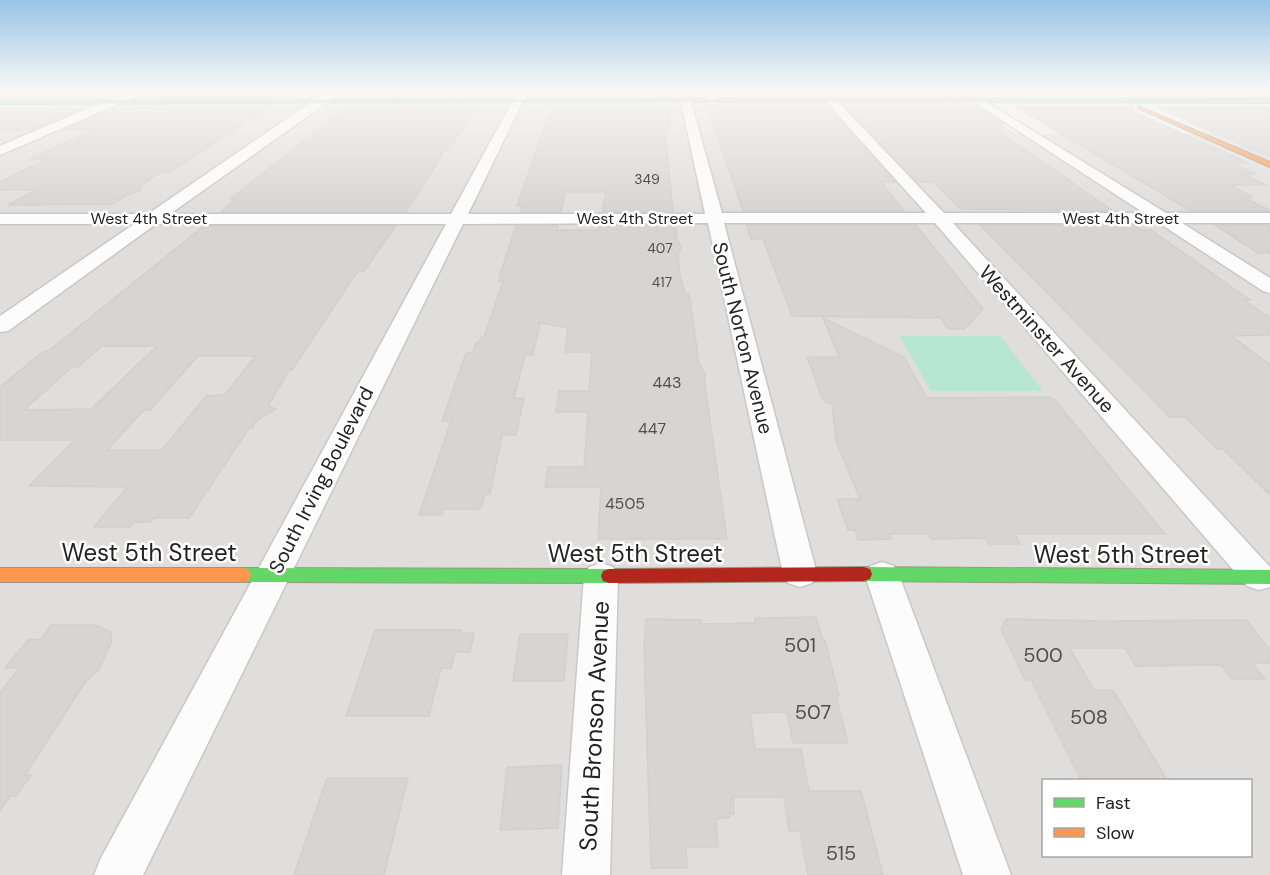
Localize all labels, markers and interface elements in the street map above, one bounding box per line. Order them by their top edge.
house number: 349 [634,170,660,188]
street label: West 4th Street [91,208,207,229]
street label: West 4th Street [577,208,693,229]
street label: West 4th Street [1063,208,1179,229]
house number: 407 [647,239,673,257]
street label: South Norton Avenue [707,239,779,437]
street label: Westminster Avenue [974,260,1120,418]
house number: 417 [652,273,672,291]
house number: 443 [653,372,681,393]
street label: South Irving Boulevard [263,382,379,578]
house number: 447 [638,418,666,439]
house number: 4505 [605,493,645,514]
street label: West 5th Street [61,537,237,568]
street label: West 5th Street [547,538,723,569]
street label: West 5th Street [1033,539,1209,570]
street label: South Bronson Avenue [572,600,616,852]
house number: 501 [784,632,816,658]
house number: 500 [1023,642,1063,668]
house number: 507 [795,699,831,725]
house number: 508 [1070,704,1108,730]
legend [1042,779,1252,857]
text: Fast [1096,791,1131,815]
text: Slow [1096,821,1135,845]
house number: 515 [826,840,856,866]

